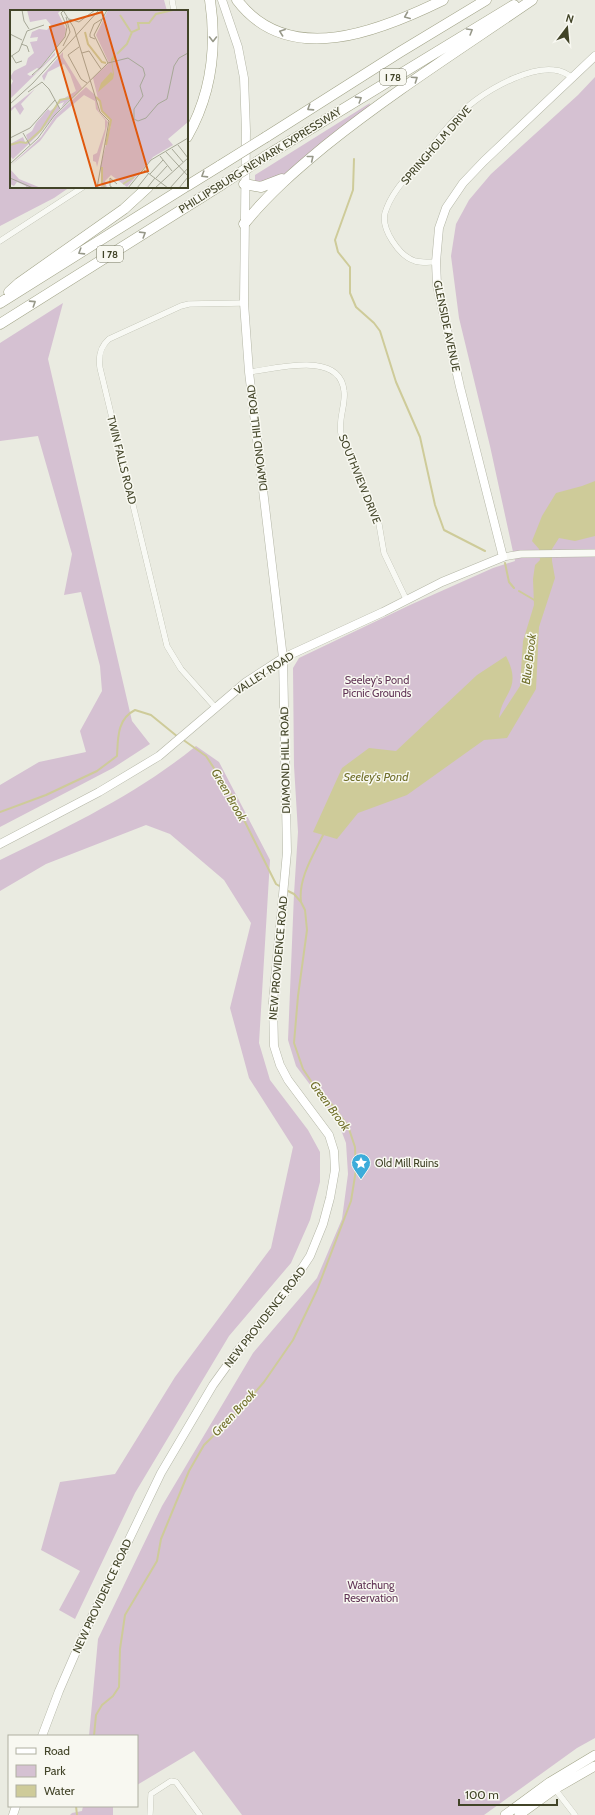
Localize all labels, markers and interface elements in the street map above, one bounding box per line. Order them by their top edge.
north arrow [547,8,587,48]
inset map [10,10,188,188]
one-way arrow [404,11,411,19]
text: N [564,11,575,26]
one-way arrow [279,28,286,36]
one-way arrow [466,28,473,36]
one-way arrow [209,36,217,42]
road number: I 78 [380,69,406,85]
one-way arrow [411,76,418,84]
one-way arrow [355,96,362,103]
street label: SPRINGHOLM DRIVE [398,102,474,188]
street label: PHILLIPSBURG-NEWARK EXPRESSWAY [176,103,345,216]
one-way arrow [307,104,314,111]
one-way arrow [307,155,314,162]
one-way arrow [201,170,208,178]
one-way arrow [139,231,146,238]
road number: I 78 [97,246,123,262]
one-way arrow [78,248,85,255]
street label: GLENSIDE AVENUE [430,279,464,373]
one-way arrow [29,300,36,308]
street label: DIAMOND HILL ROAD [244,384,270,492]
street label: TWIN FALLS ROAD [104,414,140,506]
street label: SOUTHVIEW DRIVE [336,432,384,526]
water label: Blue Brook [518,632,539,685]
street label: VALLEY ROAD [231,648,297,698]
park label: Seeley's Pond Picnic Grounds [343,673,412,700]
street label: DIAMOND HILL ROAD [277,706,293,814]
water label: Green Brook [208,766,251,825]
water label: Seeley's Pond [344,769,409,784]
street label: NEW PROVIDENCE ROAD [266,895,290,1021]
water label: Green Brook [307,1078,354,1134]
place icon: Old Mill Ruins [350,1152,372,1180]
place label: Old Mill Ruins [375,1156,439,1170]
street label: NEW PROVIDENCE ROAD [221,1264,309,1370]
water label: Green Brook [208,1386,260,1439]
street label: NEW PROVIDENCE ROAD [69,1537,135,1655]
park label: Watchung Reservation [344,1578,398,1605]
legend [8,1735,138,1807]
text: Road [44,1743,70,1758]
text: Park [44,1763,66,1778]
scale bar [459,1781,557,1807]
text: Water [44,1783,75,1798]
text: 100 m [465,1787,499,1802]

